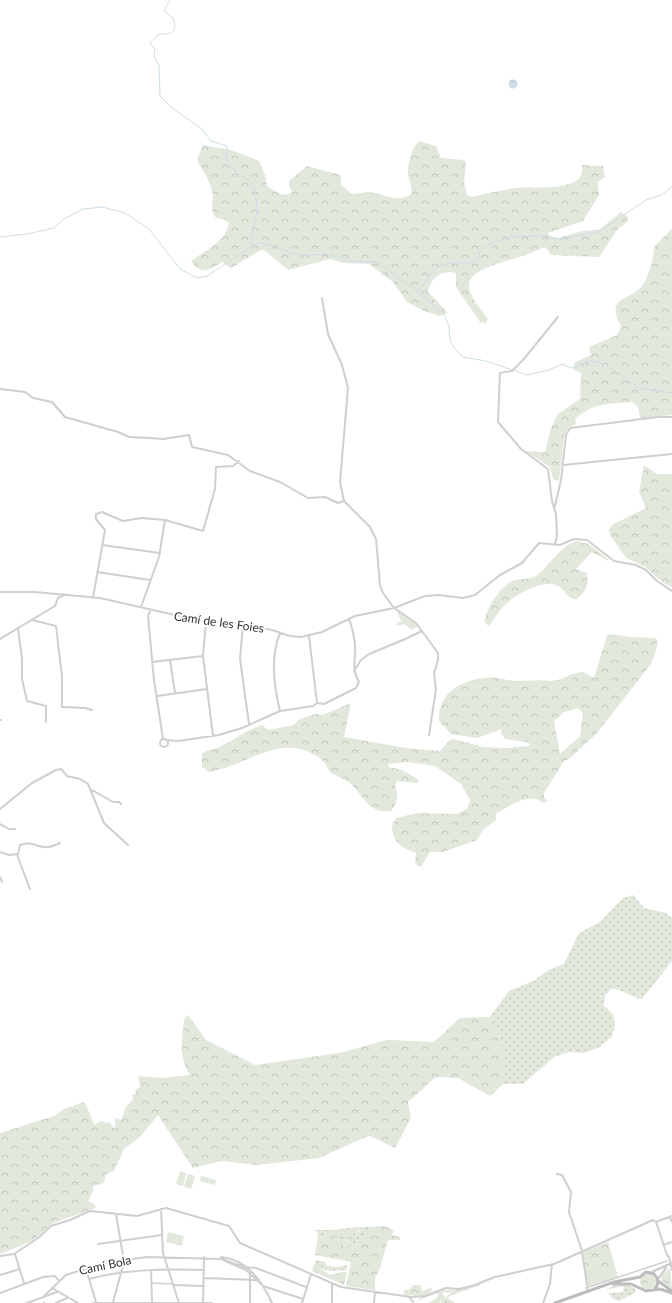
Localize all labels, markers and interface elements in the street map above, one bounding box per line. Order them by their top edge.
street label: Camí de les Foies [173,608,265,636]
street label: Camí Bola [77,1252,133,1278]

